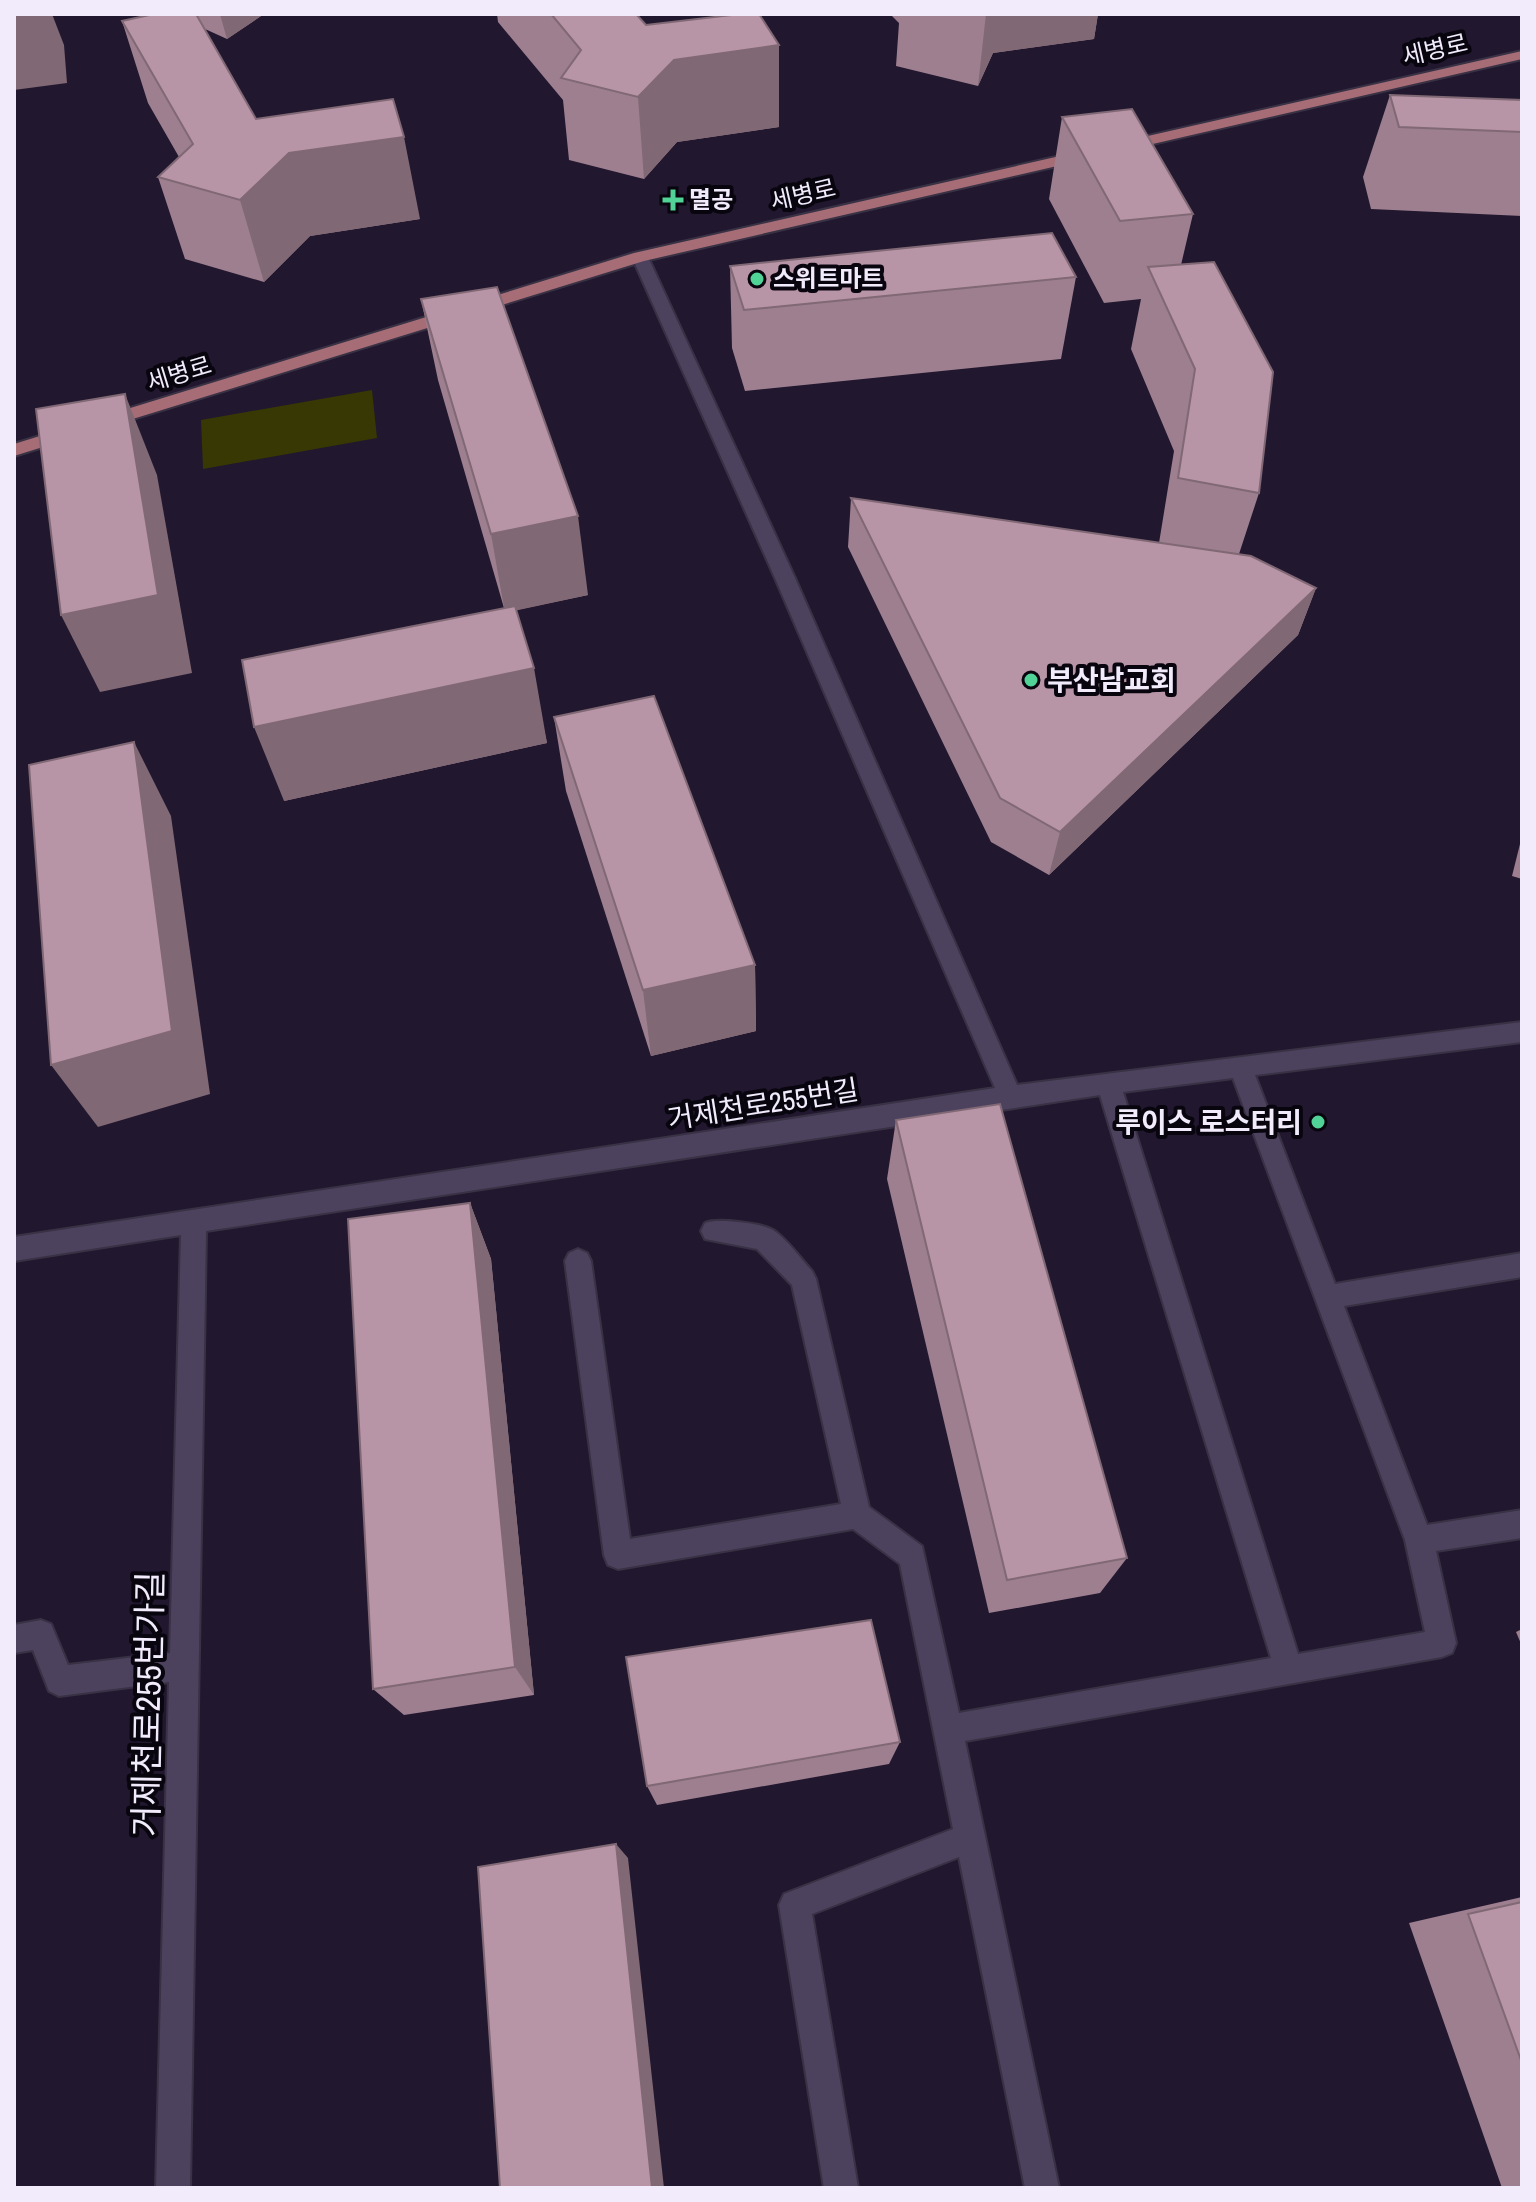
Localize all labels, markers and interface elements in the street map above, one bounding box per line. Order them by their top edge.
street label: 세병로 [1399,26,1471,72]
street label: 세병로 [767,171,839,217]
place label: 멸공 [689,183,733,215]
marker: 멸공 [664,191,682,209]
place label: 스위트마트 [773,262,883,294]
marker: 스위트마트 [748,270,766,288]
street label: 세병로 [142,348,215,398]
place label: 부산남교회 [1047,661,1176,699]
marker: 부산남교회 [1022,671,1040,689]
street label: 거제천로255번길 [665,1070,861,1138]
place label: 루이스 로스터리 [1115,1103,1302,1141]
marker: 루이스 로스터리 [1309,1113,1327,1131]
street label: 거제천로255번가길 [123,1571,173,1837]

